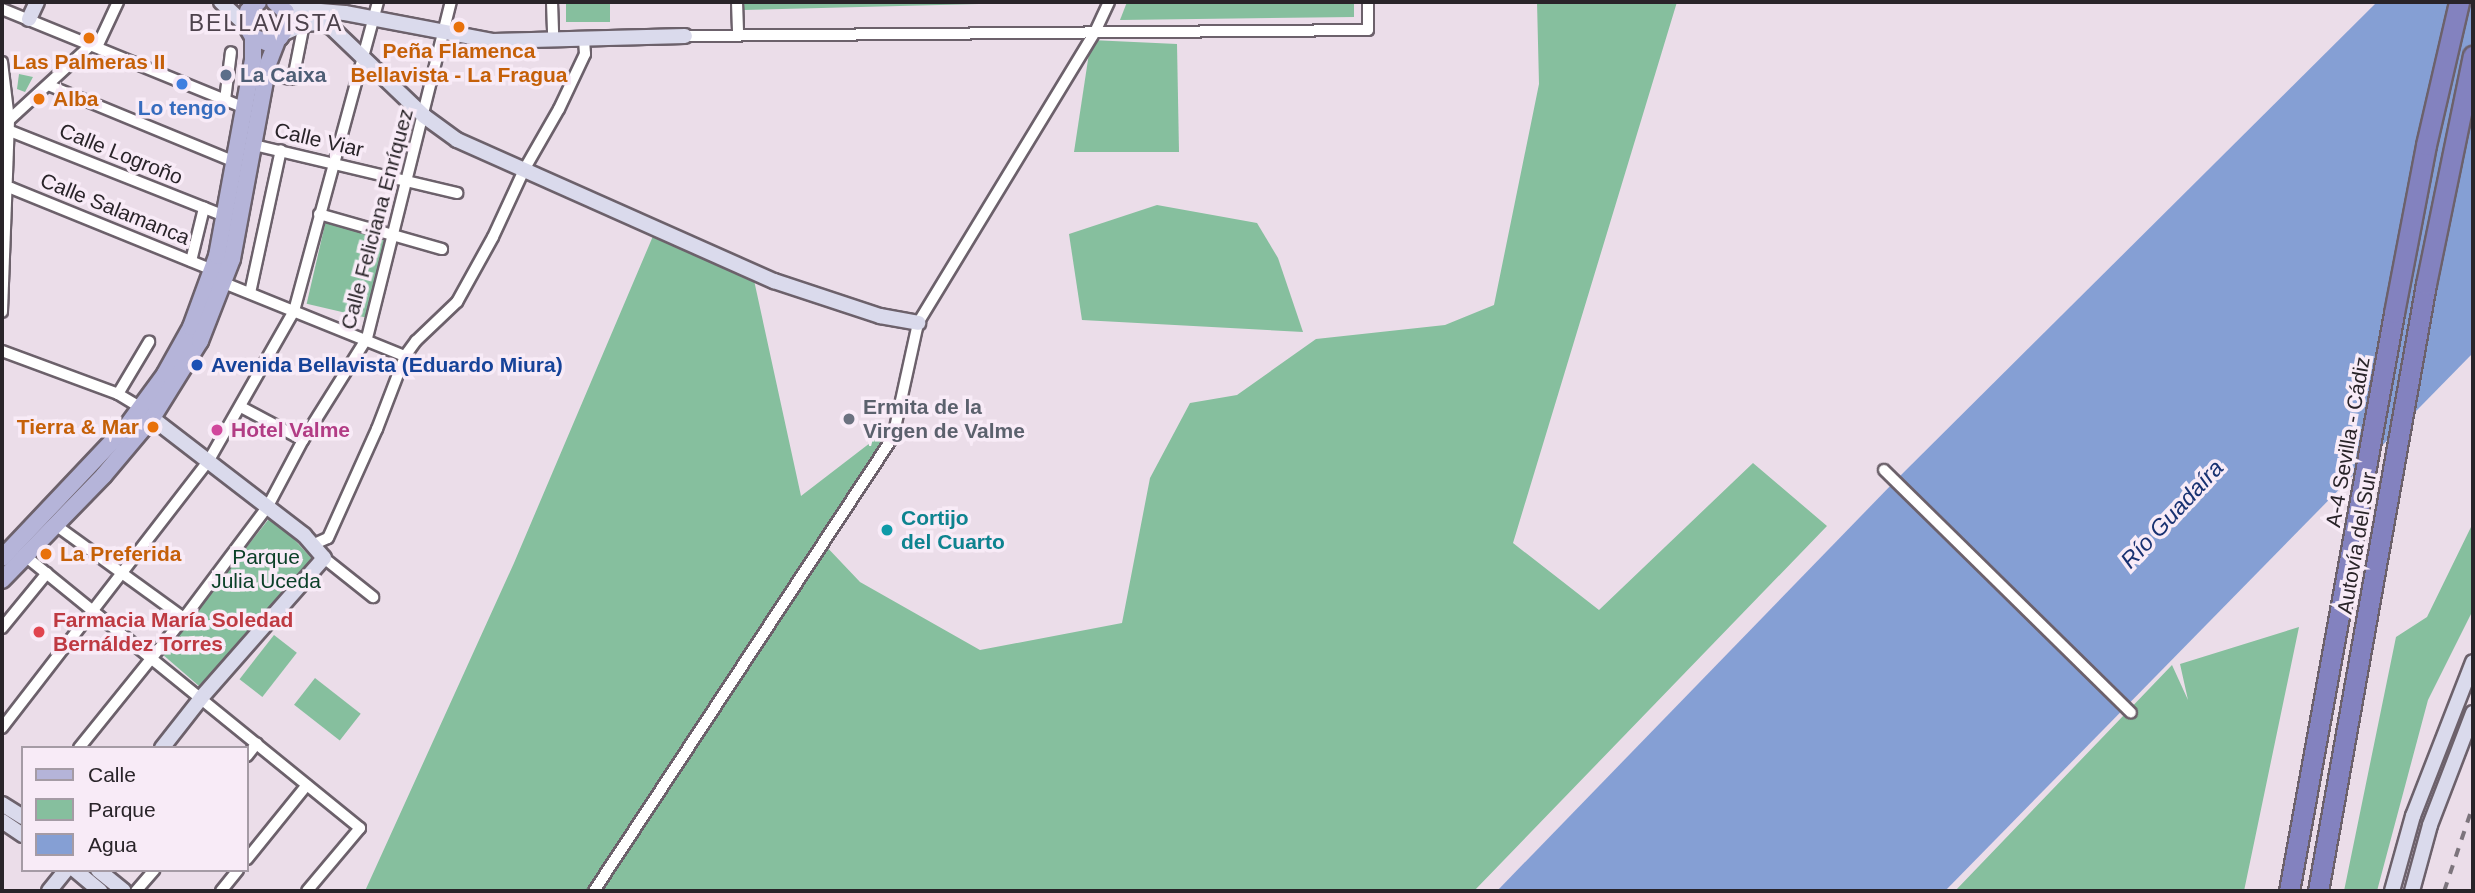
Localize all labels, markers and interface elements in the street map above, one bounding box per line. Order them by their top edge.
district label: BELLAVISTA [190,9,342,37]
marker: Peña Flamenca Bellavista - La Fragua [451,19,467,35]
marker: Las Palmeras II [81,30,97,46]
place label: Peña Flamenca Bellavista - La Fragua [350,38,568,88]
place label: Las Palmeras II [13,49,165,75]
place label: La Caixa [240,62,326,88]
marker: La Caixa [218,67,234,83]
marker: Lo tengo [174,76,190,92]
place label: Alba [53,86,99,112]
marker: Alba [31,91,47,107]
place label: Lo tengo [138,95,226,121]
street label: Calle Feliciana Enríquez [335,106,419,332]
street label: Calle Logroño [56,118,186,190]
street label: Calle Viar [272,118,366,162]
street label: Calle Salamanca [37,168,193,250]
place label: Avenida Bellavista (Eduardo Miura) [211,352,563,378]
street label: A-4 Sevilla - Cádiz [2321,355,2375,529]
marker: Avenida Bellavista (Eduardo Miura) [189,357,205,373]
place label: Ermita de la Virgen de Valme [863,394,1025,444]
marker: Ermita de la Virgen de Valme [841,411,857,427]
place label: Tierra & Mar [17,414,139,440]
place label: Hotel Valme [231,417,350,443]
marker: Tierra & Mar [145,419,161,435]
marker: Hotel Valme [209,422,225,438]
water label: Río Guadaíra [2115,454,2229,574]
street label: Autovía del Sur [2332,470,2382,616]
place label: Cortijo del Cuarto [901,505,1005,555]
marker: Cortijo del Cuarto [879,522,895,538]
place label: La Preferida [60,541,181,567]
park label: Parque Julia Uceda [211,544,321,594]
marker: La Preferida [38,546,54,562]
place label: Farmacia María Soledad Bernáldez Torres [53,607,293,657]
marker: Farmacia María Soledad Bernáldez Torres [31,624,47,640]
legend [21,746,248,872]
text: Calle [88,763,136,786]
text: Parque [88,798,156,821]
text: Agua [88,833,137,856]

